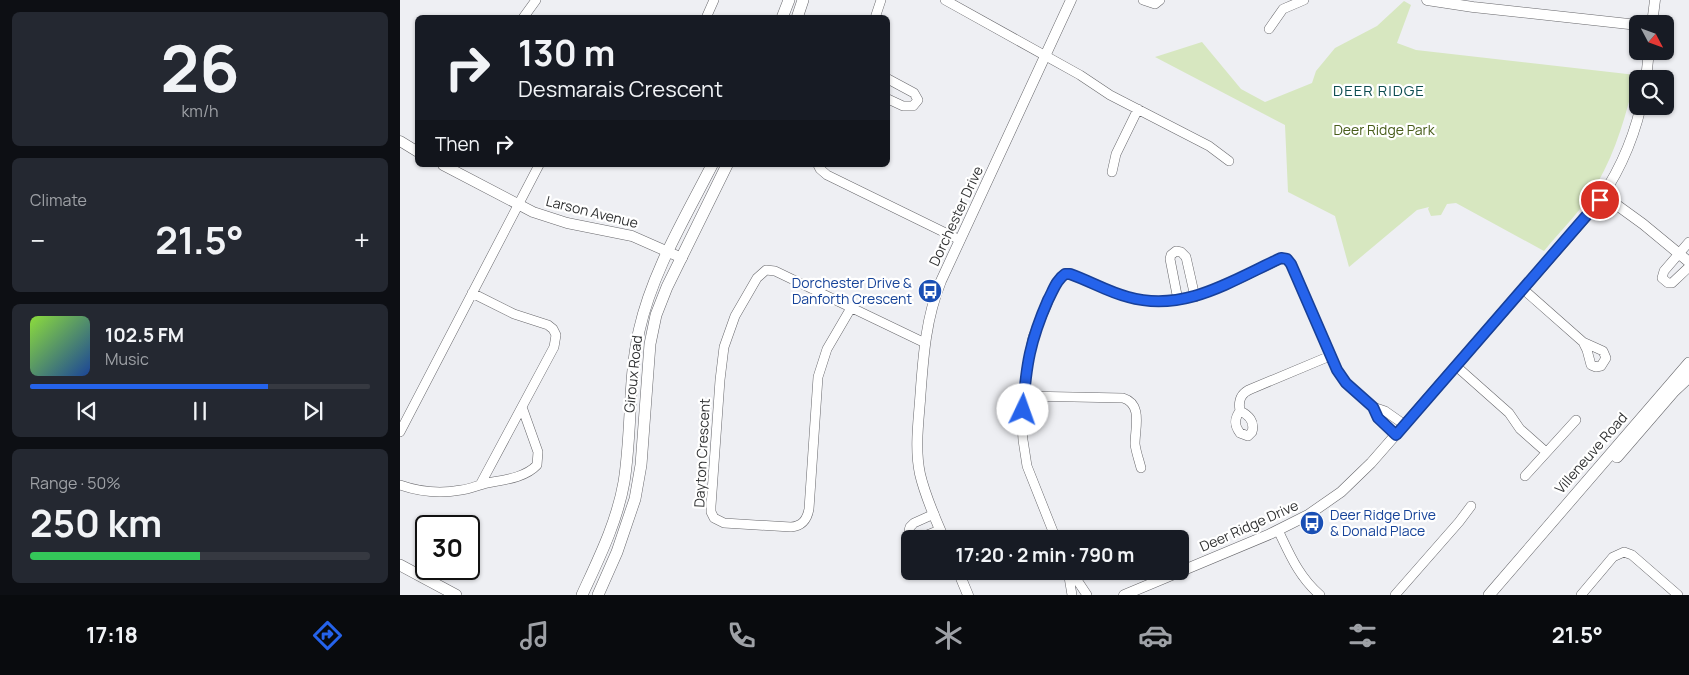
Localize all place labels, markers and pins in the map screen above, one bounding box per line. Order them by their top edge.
pin [1579,179,1621,221]
place label: Dorchester Drive & Danforth Crescent [792,273,912,308]
bus stop icon: Dorchester Drive & Danforth Crescent [917,278,943,304]
place label: Deer Ridge Drive & Donald Place [1330,505,1436,540]
bus stop icon: Deer Ridge Drive & Donald Place [1299,510,1325,536]

